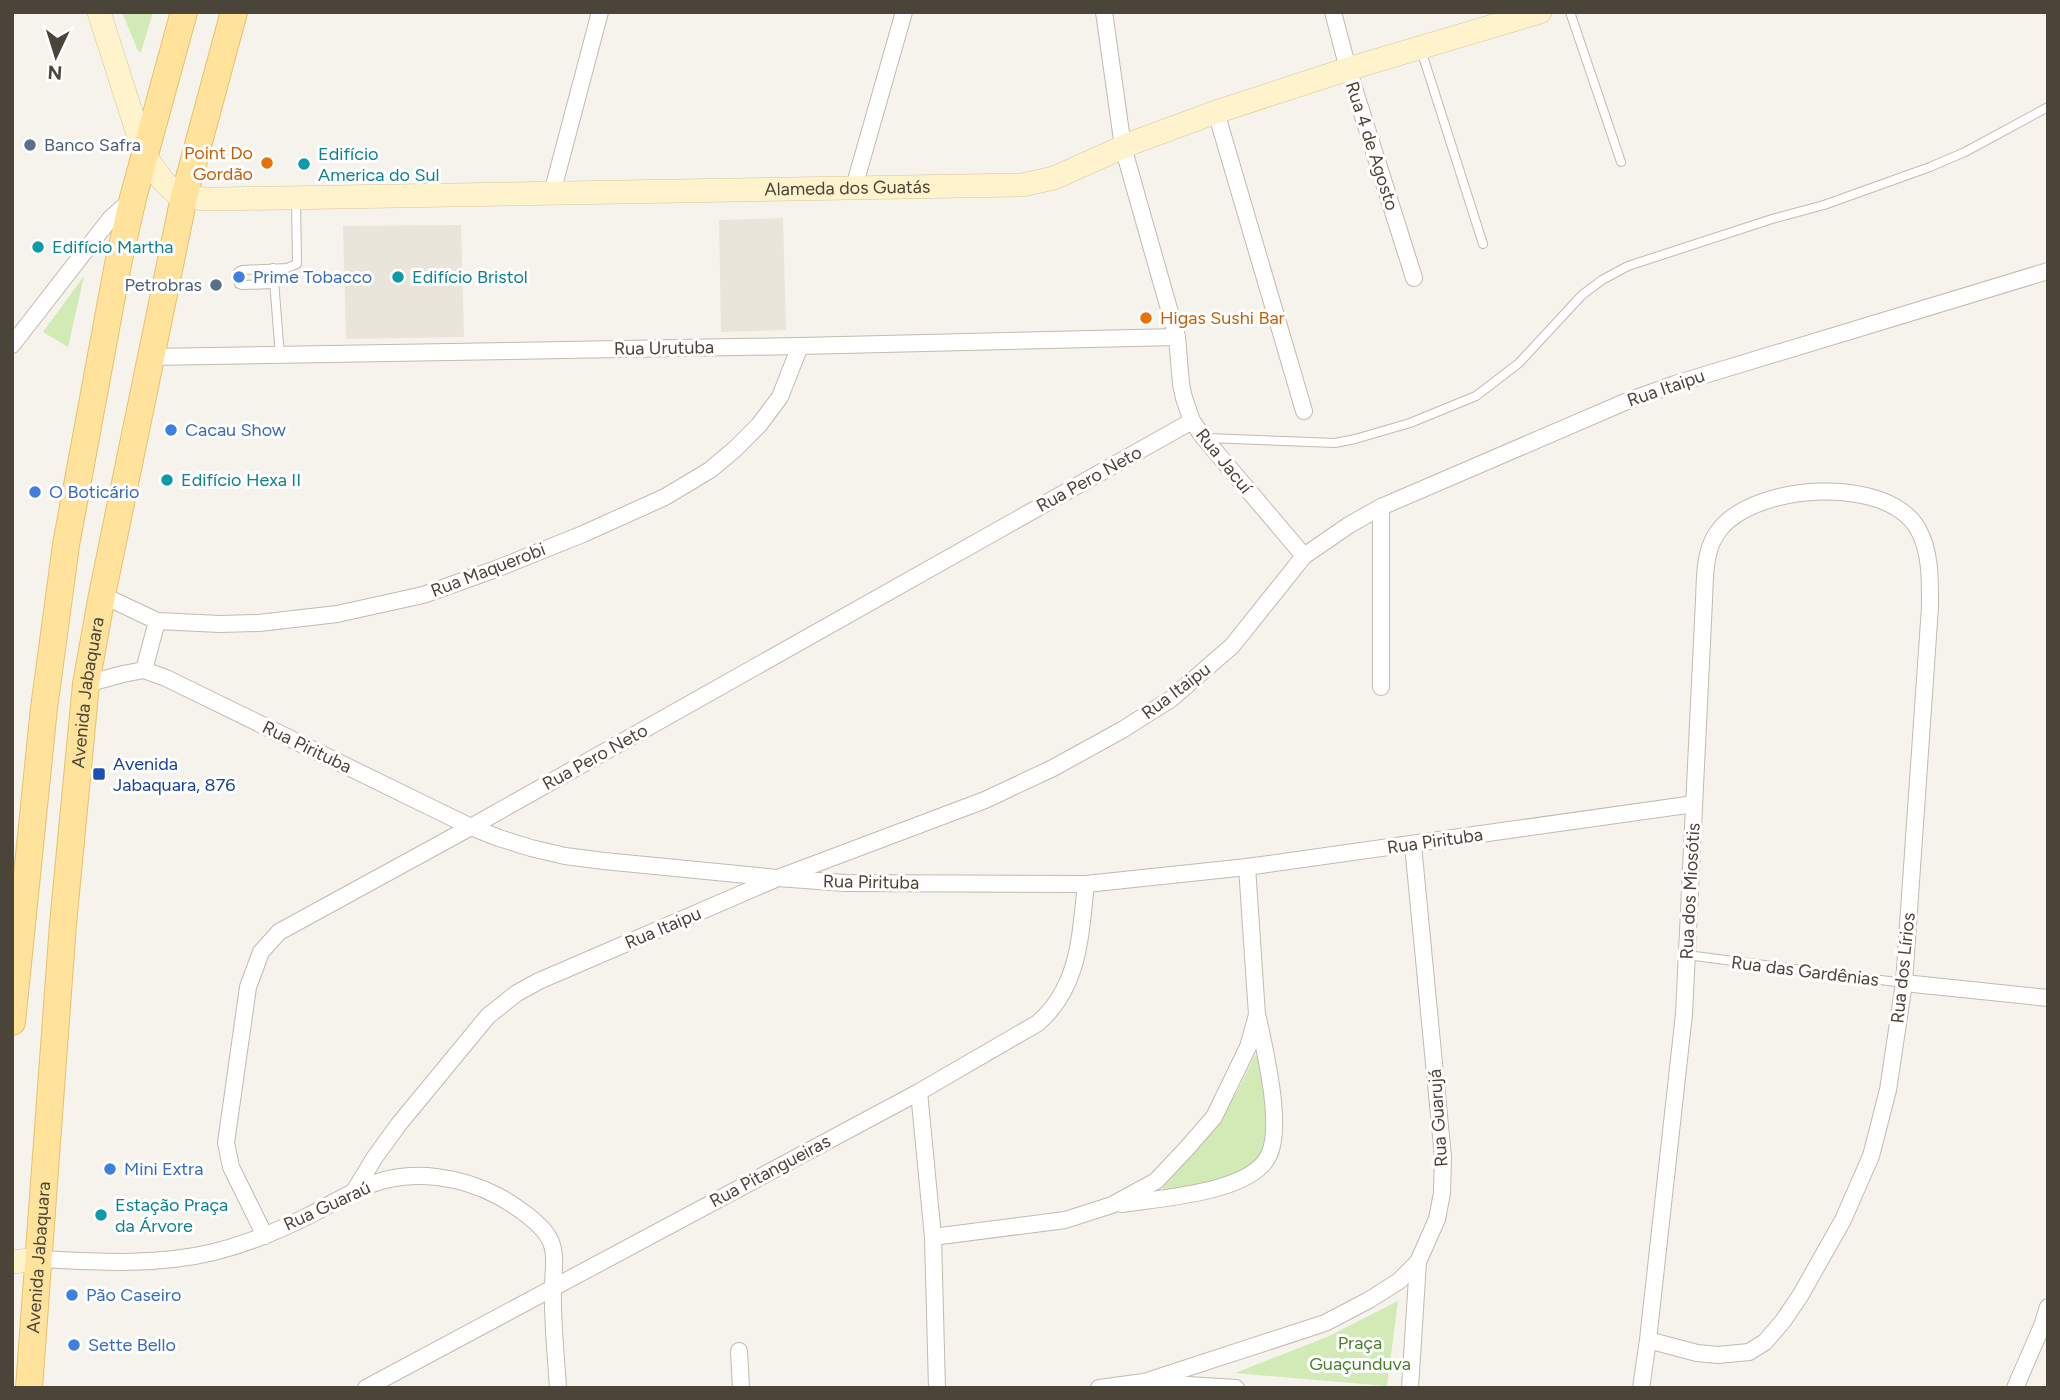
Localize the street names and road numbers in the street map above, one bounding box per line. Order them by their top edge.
street label: Rua 4 de Agosto [1341,79,1403,213]
street label: Alameda dos Guatás [764,176,930,200]
street label: Rua Urutuba [614,336,714,360]
street label: Rua Itaipu [1624,364,1708,412]
street label: Rua Jacuí [1191,424,1257,499]
street label: Rua Pero Neto [1033,441,1145,517]
street label: Rua Maquerobi [428,538,548,602]
street label: Avenida Jabaquara [67,615,109,769]
street label: Rua Itaipu [1137,658,1215,724]
street label: Rua Pirituba [259,716,355,778]
street label: Rua Pero Neto [539,719,651,795]
street label: Rua dos Miosótis [1675,822,1705,960]
street label: Rua Pirituba [1386,823,1484,859]
street label: Rua Pirituba [823,870,919,894]
street label: Rua Itaipu [622,902,704,954]
street label: Rua dos Lírios [1886,911,1920,1025]
street label: Rua das Gardênias [1730,951,1880,991]
street label: Rua Guarujá [1424,1068,1452,1168]
street label: Rua Pitangueiras [706,1130,834,1212]
street label: Rua Guaraú [280,1176,374,1236]
street label: Avenida Jabaquara [22,1180,55,1334]

